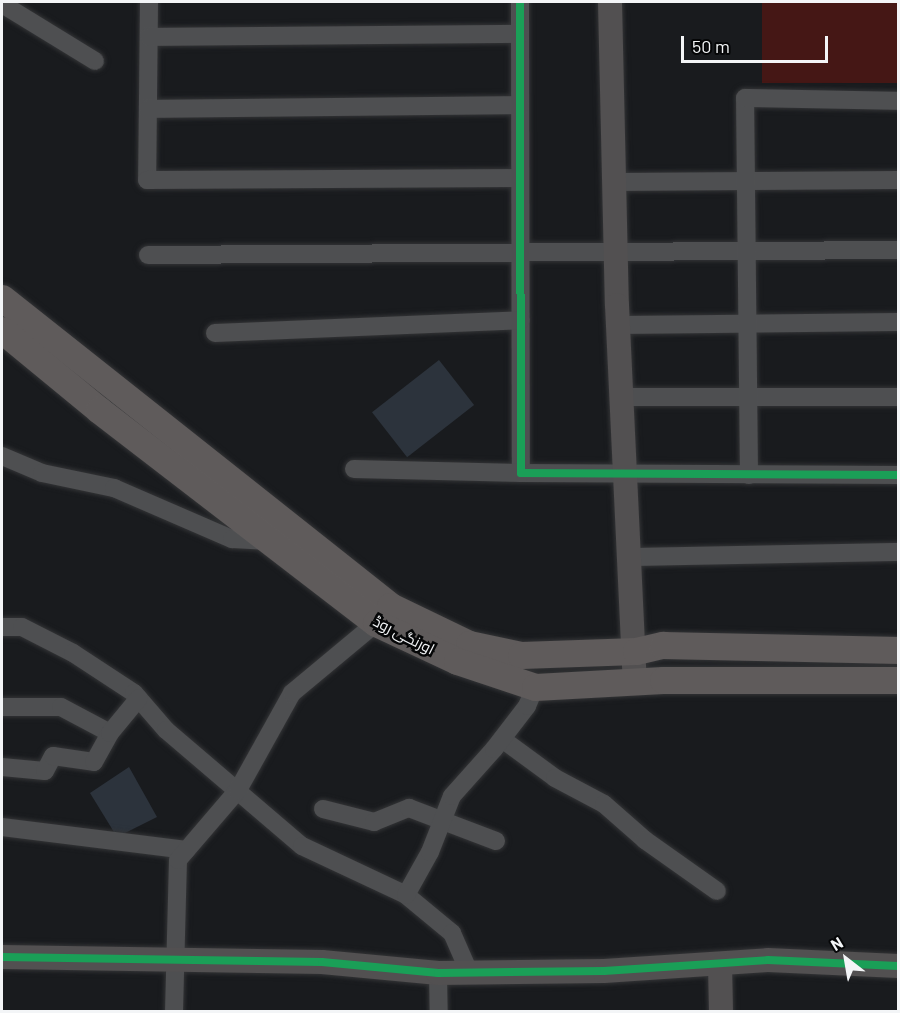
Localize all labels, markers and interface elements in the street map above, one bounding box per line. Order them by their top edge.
scale bar [684,24,831,62]
text: 50 m [692,35,730,57]
street label: اورنگی روڈ [370,612,438,658]
north arrow [816,929,876,989]
text: N [827,932,846,954]

